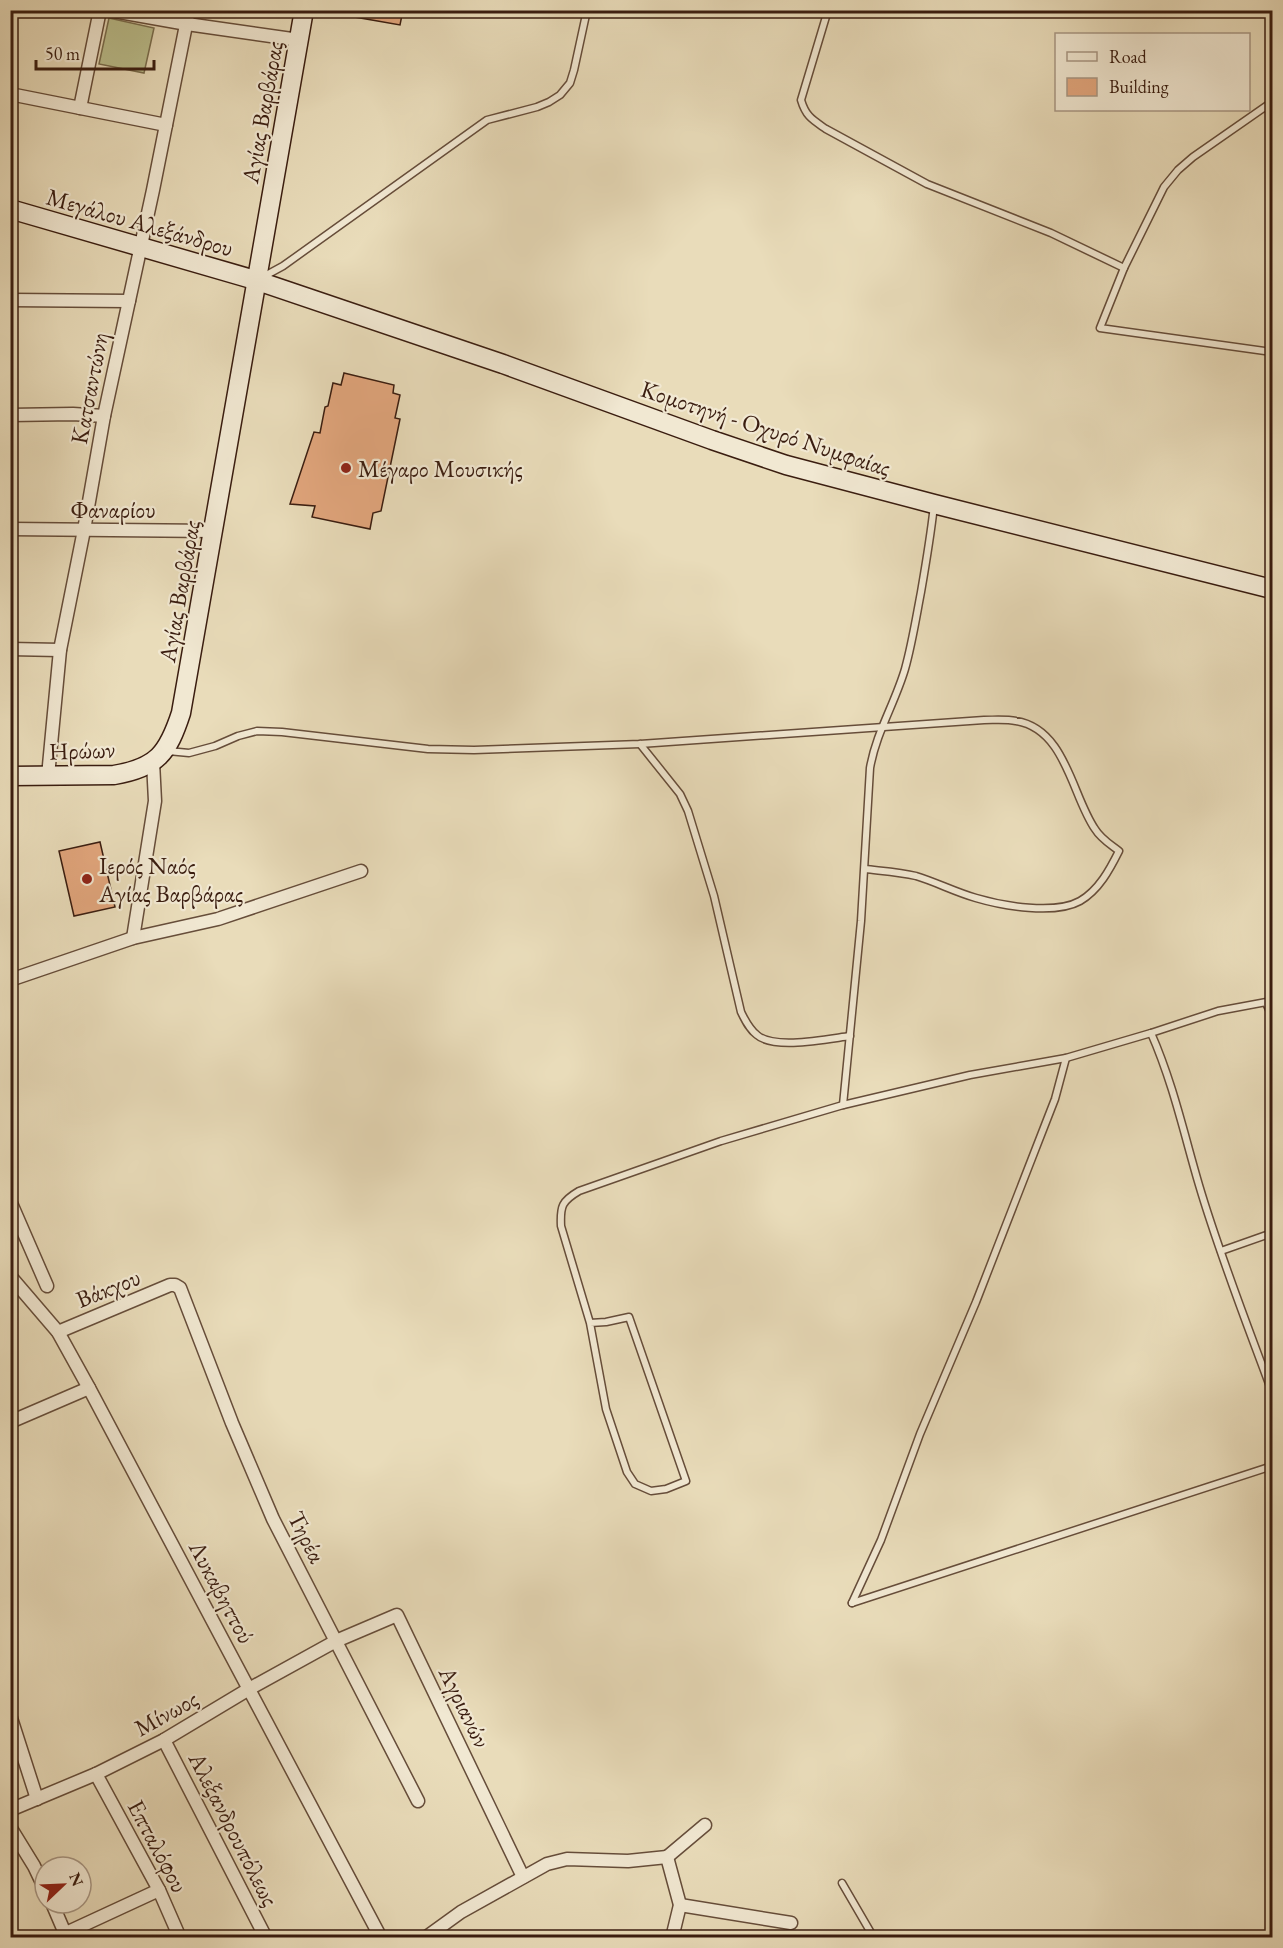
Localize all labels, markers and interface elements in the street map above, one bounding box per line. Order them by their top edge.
scale bar [36,33,154,71]
legend [1055,33,1250,111]
street label: Αγίας Βαρβάρας [234,38,290,187]
text: 50 m [45,42,80,65]
text: Road [1109,45,1148,68]
text: Building [1109,75,1169,98]
street label: Μεγάλου Αλεξάνδρου [43,181,237,263]
street label: Κατσαντώνη [63,329,115,447]
street label: Κομοτηνή - Οχυρό Νυμφαίας [637,373,895,483]
place label: Μέγαρο Μουσικής [358,453,523,484]
marker: Μέγαρο Μουσικής [339,461,353,475]
street label: Φαναρίου [70,494,156,525]
street label: Αγίας Βαρβάρας [151,517,207,666]
street label: Ηρώων [48,733,116,767]
place label: Ιερός Ναός Αγίας Βαρβάρας [98,850,243,909]
marker: Ιερός Ναός Αγίας Βαρβάρας [80,872,94,886]
street label: Βάκχου [71,1261,145,1315]
street label: Τηρέα [281,1506,333,1568]
street label: Λυκαβηττού [182,1534,262,1649]
street label: Αγριανών [432,1660,498,1753]
street label: Μίνωος [129,1683,203,1743]
street label: Αλεξανδρουπόλεως [181,1746,286,1911]
street label: Επταλόφου [121,1794,195,1898]
north arrow [33,1855,93,1915]
text: N [64,1869,89,1889]

